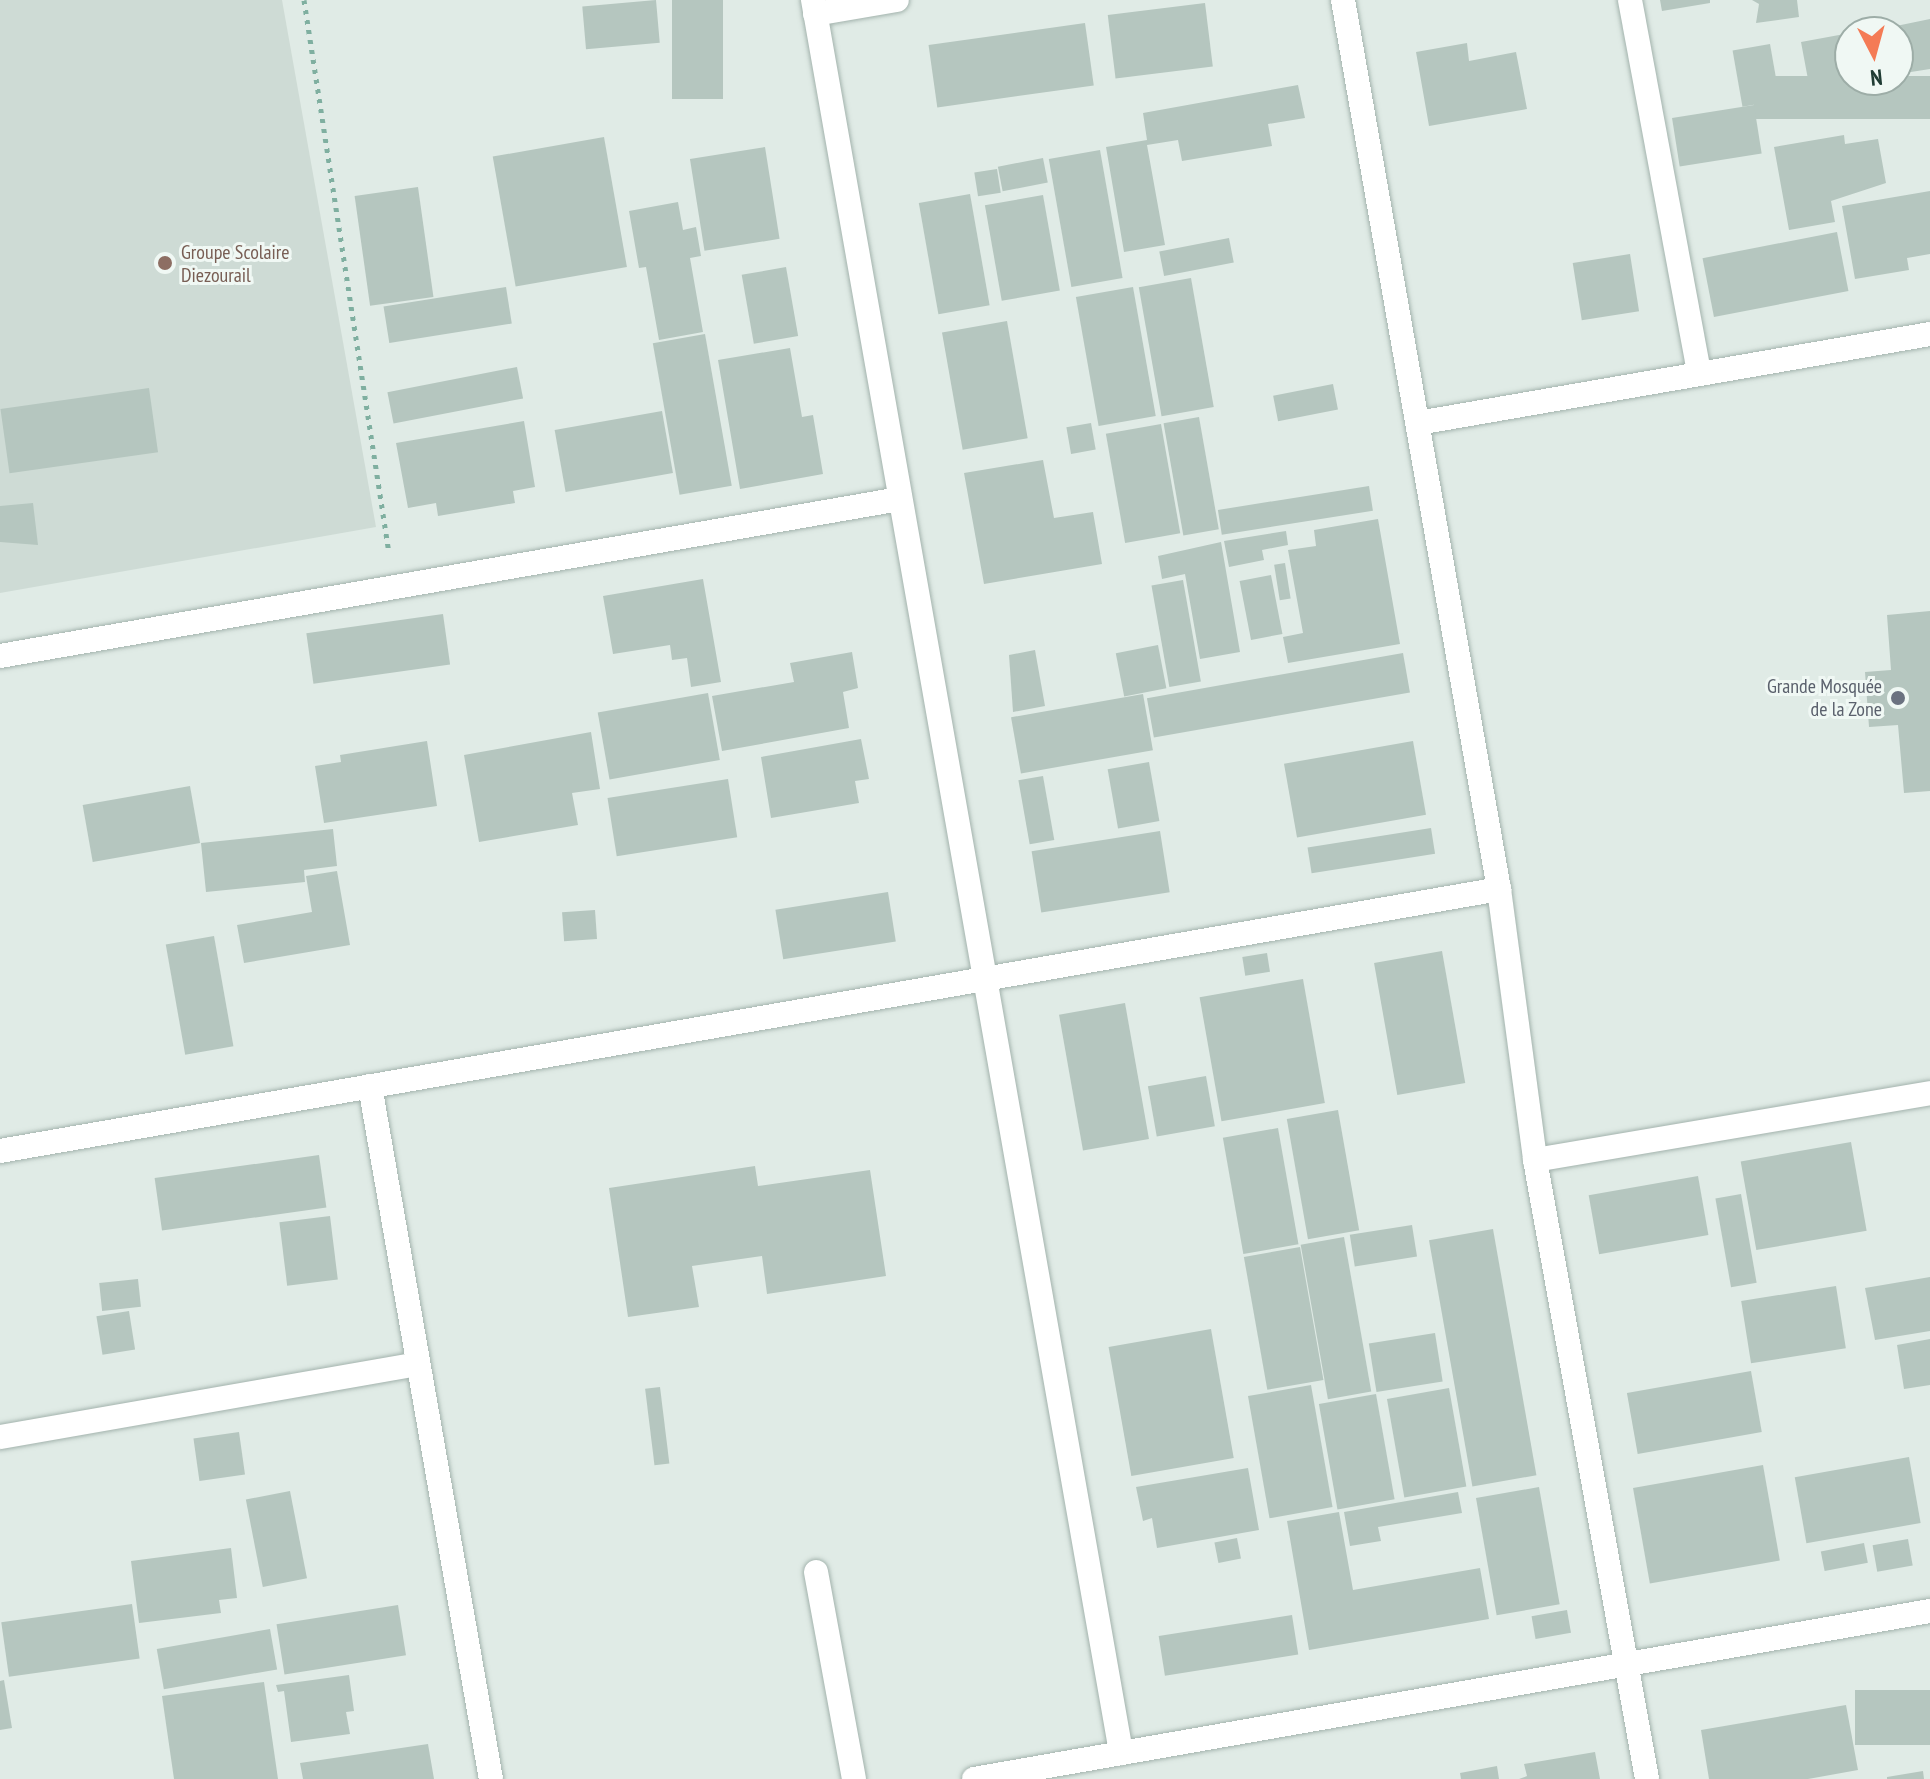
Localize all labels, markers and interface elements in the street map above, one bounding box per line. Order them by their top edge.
north arrow [1834,16,1914,96]
text: N [1869,63,1884,92]
place label: Groupe Scolaire Diezourail [181,240,290,287]
marker: Groupe Scolaire Diezourail [156,254,174,272]
place label: Grande Mosquée de la Zone [1767,674,1882,721]
marker: Grande Mosquée de la Zone [1889,689,1907,707]

